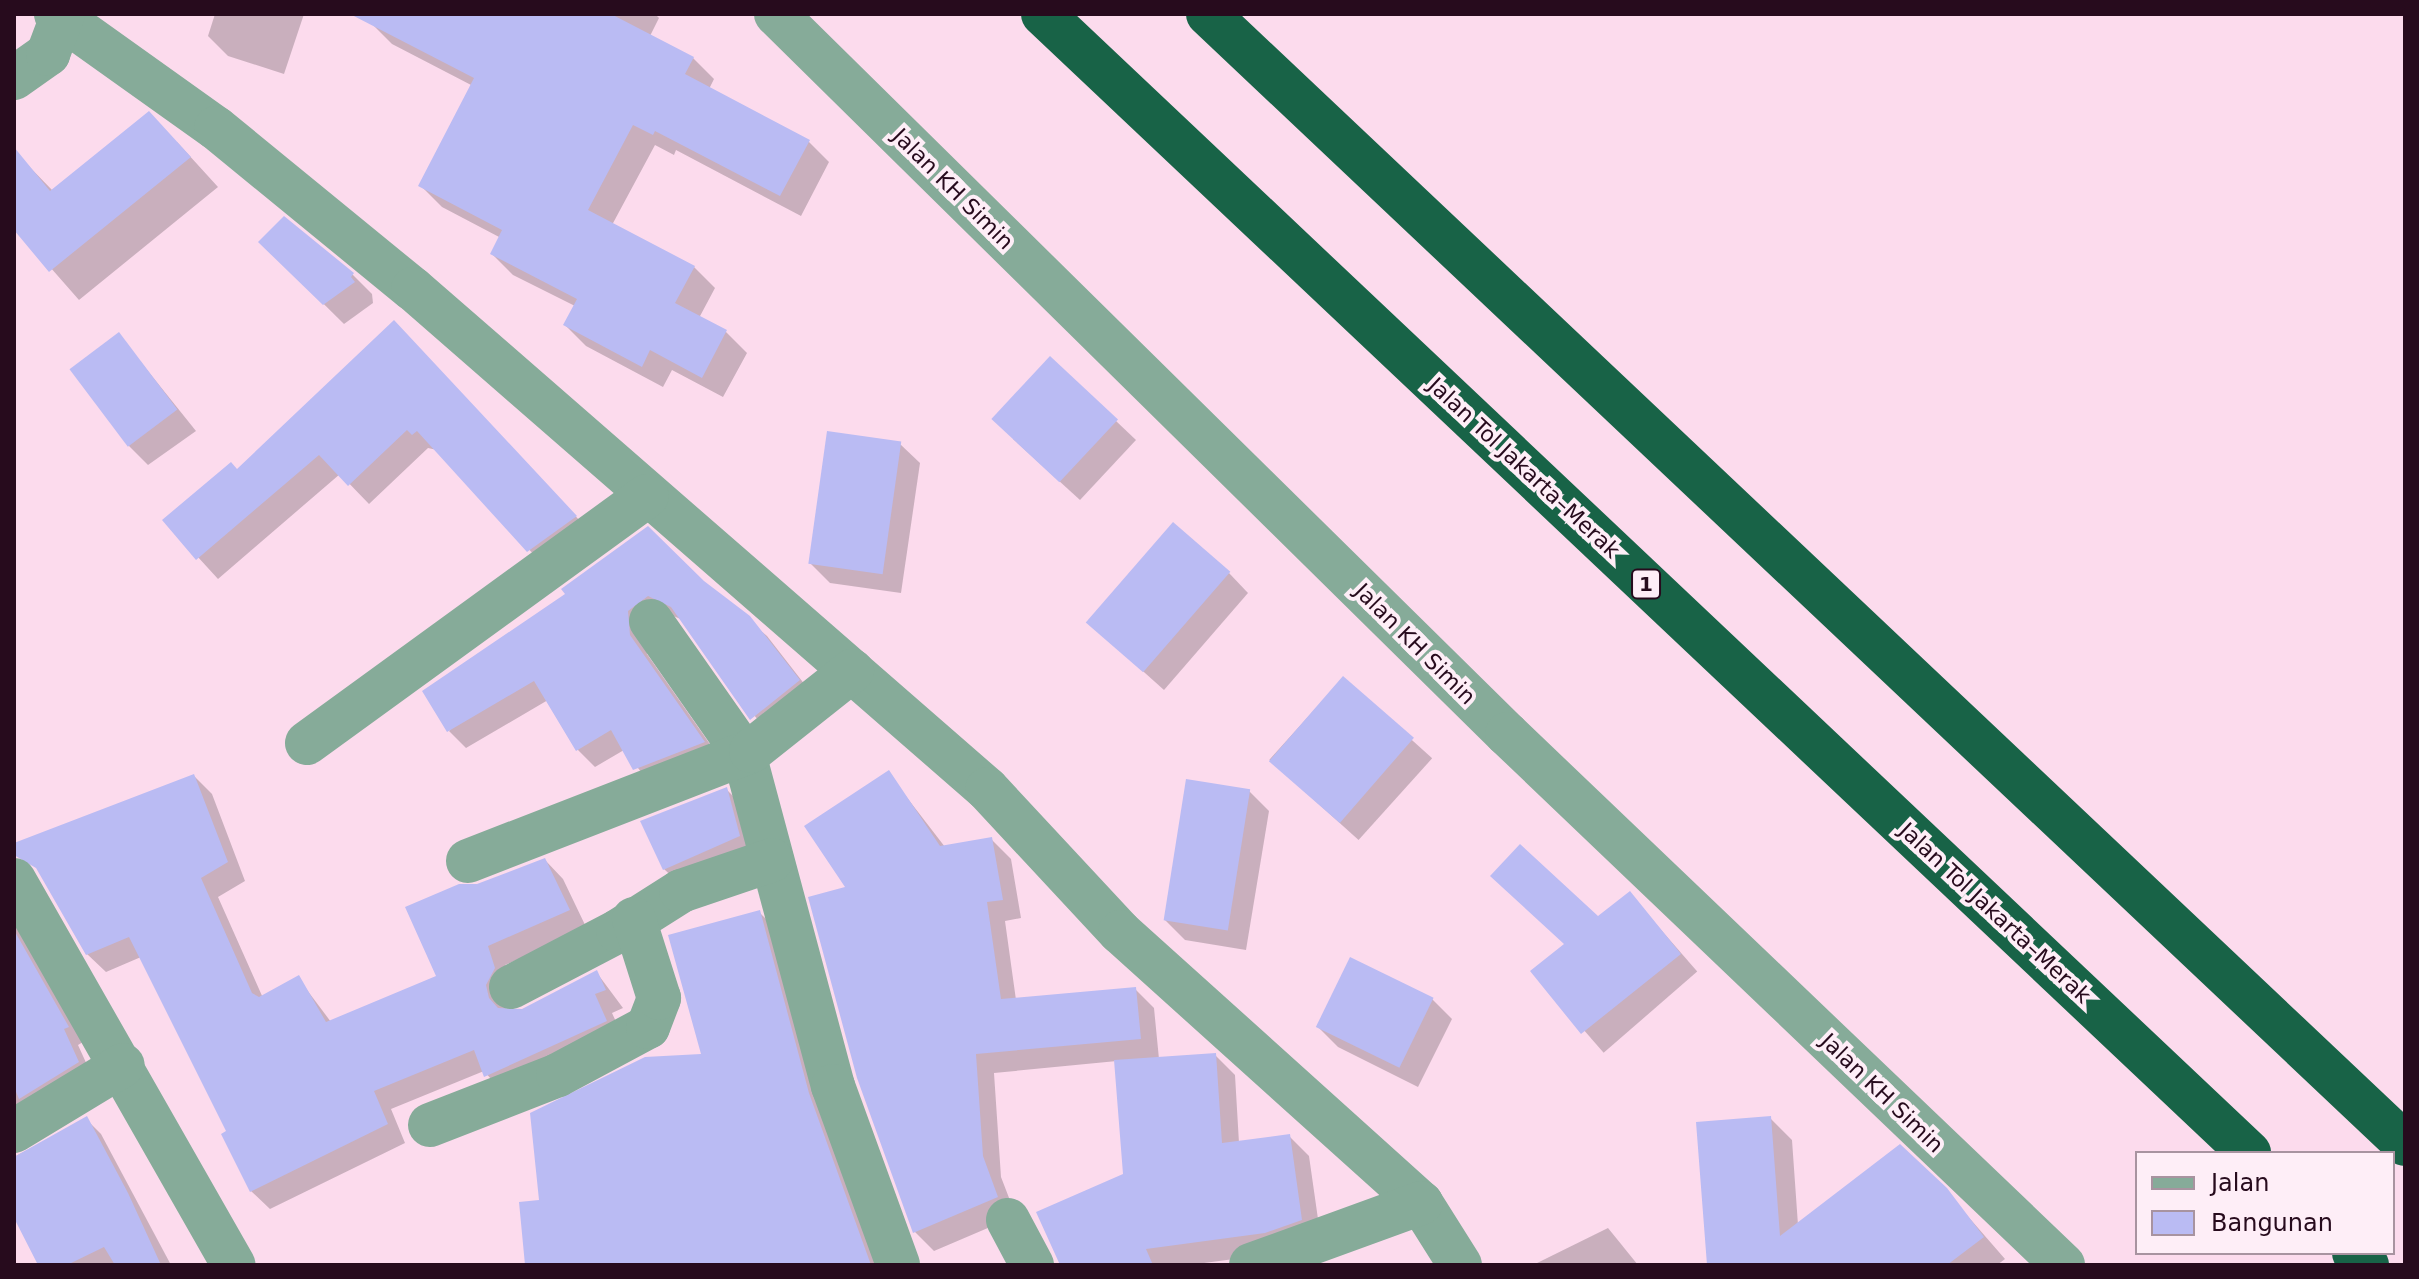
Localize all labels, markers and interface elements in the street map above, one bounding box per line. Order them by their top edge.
street label: Jalan KH Simin [887,123,1019,255]
street label: Jalan Tol Jakarta–Merak [1423,372,1625,564]
road number: 1 [1630,568,1662,600]
street label: Jalan KH Simin [1349,578,1481,710]
street label: Jalan Tol Jakarta–Merak [1894,817,2096,1009]
street label: Jalan KH Simin [1815,1028,1949,1158]
legend [2135,1151,2395,1255]
text: Jalan [2211,1169,2269,1197]
text: Bangunan [2211,1209,2333,1237]

